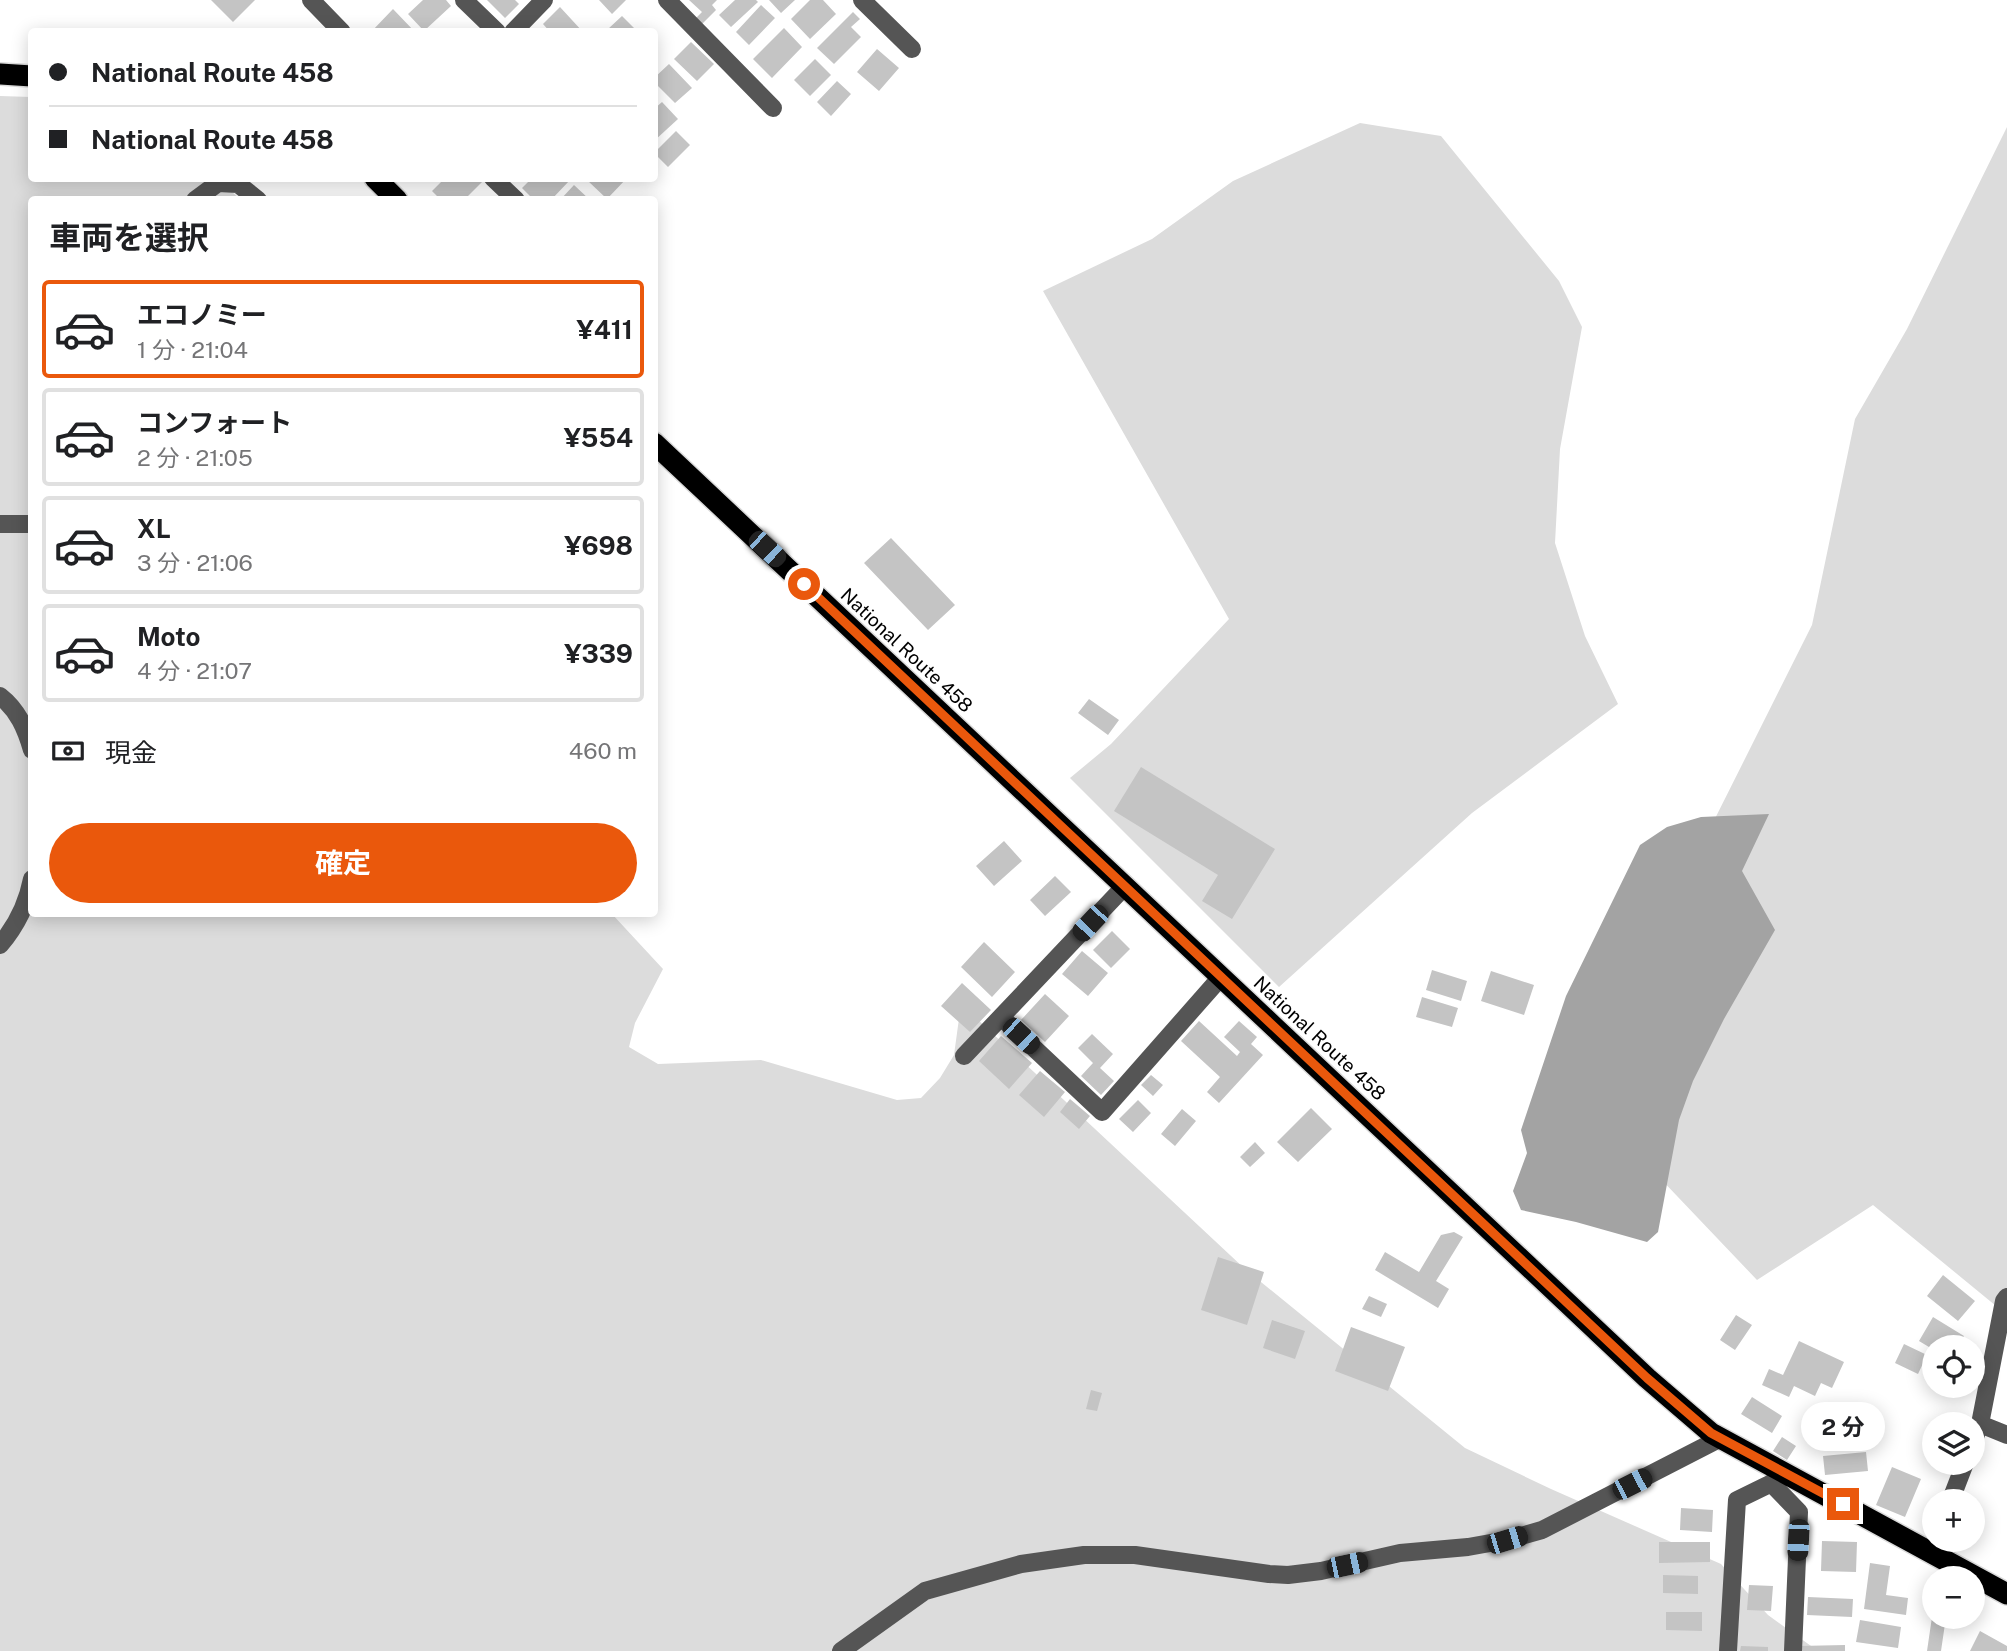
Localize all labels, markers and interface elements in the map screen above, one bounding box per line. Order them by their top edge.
text: National Route 458 [91,57,334,88]
text: National Route 458 [91,124,334,155]
text: 車両を選択 [49,219,209,256]
icon: car [53,298,116,361]
text: エコノミー [137,299,267,330]
text: ¥411 [577,314,633,345]
text: 1 分 · 21:04 [137,336,248,363]
icon: car [53,406,116,469]
text: コンフォート [137,407,292,438]
text: ¥554 [564,422,633,453]
text: 2 分 · 21:05 [137,444,253,471]
text: XL [137,513,171,544]
icon: car [53,514,116,577]
car [745,527,790,571]
text: ¥698 [564,530,633,561]
text: 3 分 · 21:06 [137,549,253,576]
route start [788,568,820,600]
street label: National Route 458 [837,583,977,717]
text: Moto [137,621,200,652]
icon: car [53,622,116,685]
text: ¥339 [564,638,633,669]
text: 4 分 · 21:07 [137,657,252,684]
icon: cash [49,732,87,770]
text: 現金 [105,737,157,768]
text: 460 m [569,737,637,764]
button: 確定 [49,823,637,903]
car [1068,900,1113,946]
street label: National Route 458 [1250,971,1390,1105]
car [999,1014,1044,1058]
map controls [1922,1335,1985,1629]
button: locate [1922,1335,1985,1398]
callout: 2 分 [1801,1402,1885,1452]
button: layers [1922,1412,1985,1475]
text: 2 分 [1822,1413,1864,1440]
car [1609,1465,1656,1503]
route end [1827,1488,1859,1520]
button: + [1922,1489,1985,1552]
car [1787,1518,1810,1562]
car [1484,1524,1531,1556]
car [1325,1550,1370,1580]
button: − [1922,1566,1985,1629]

